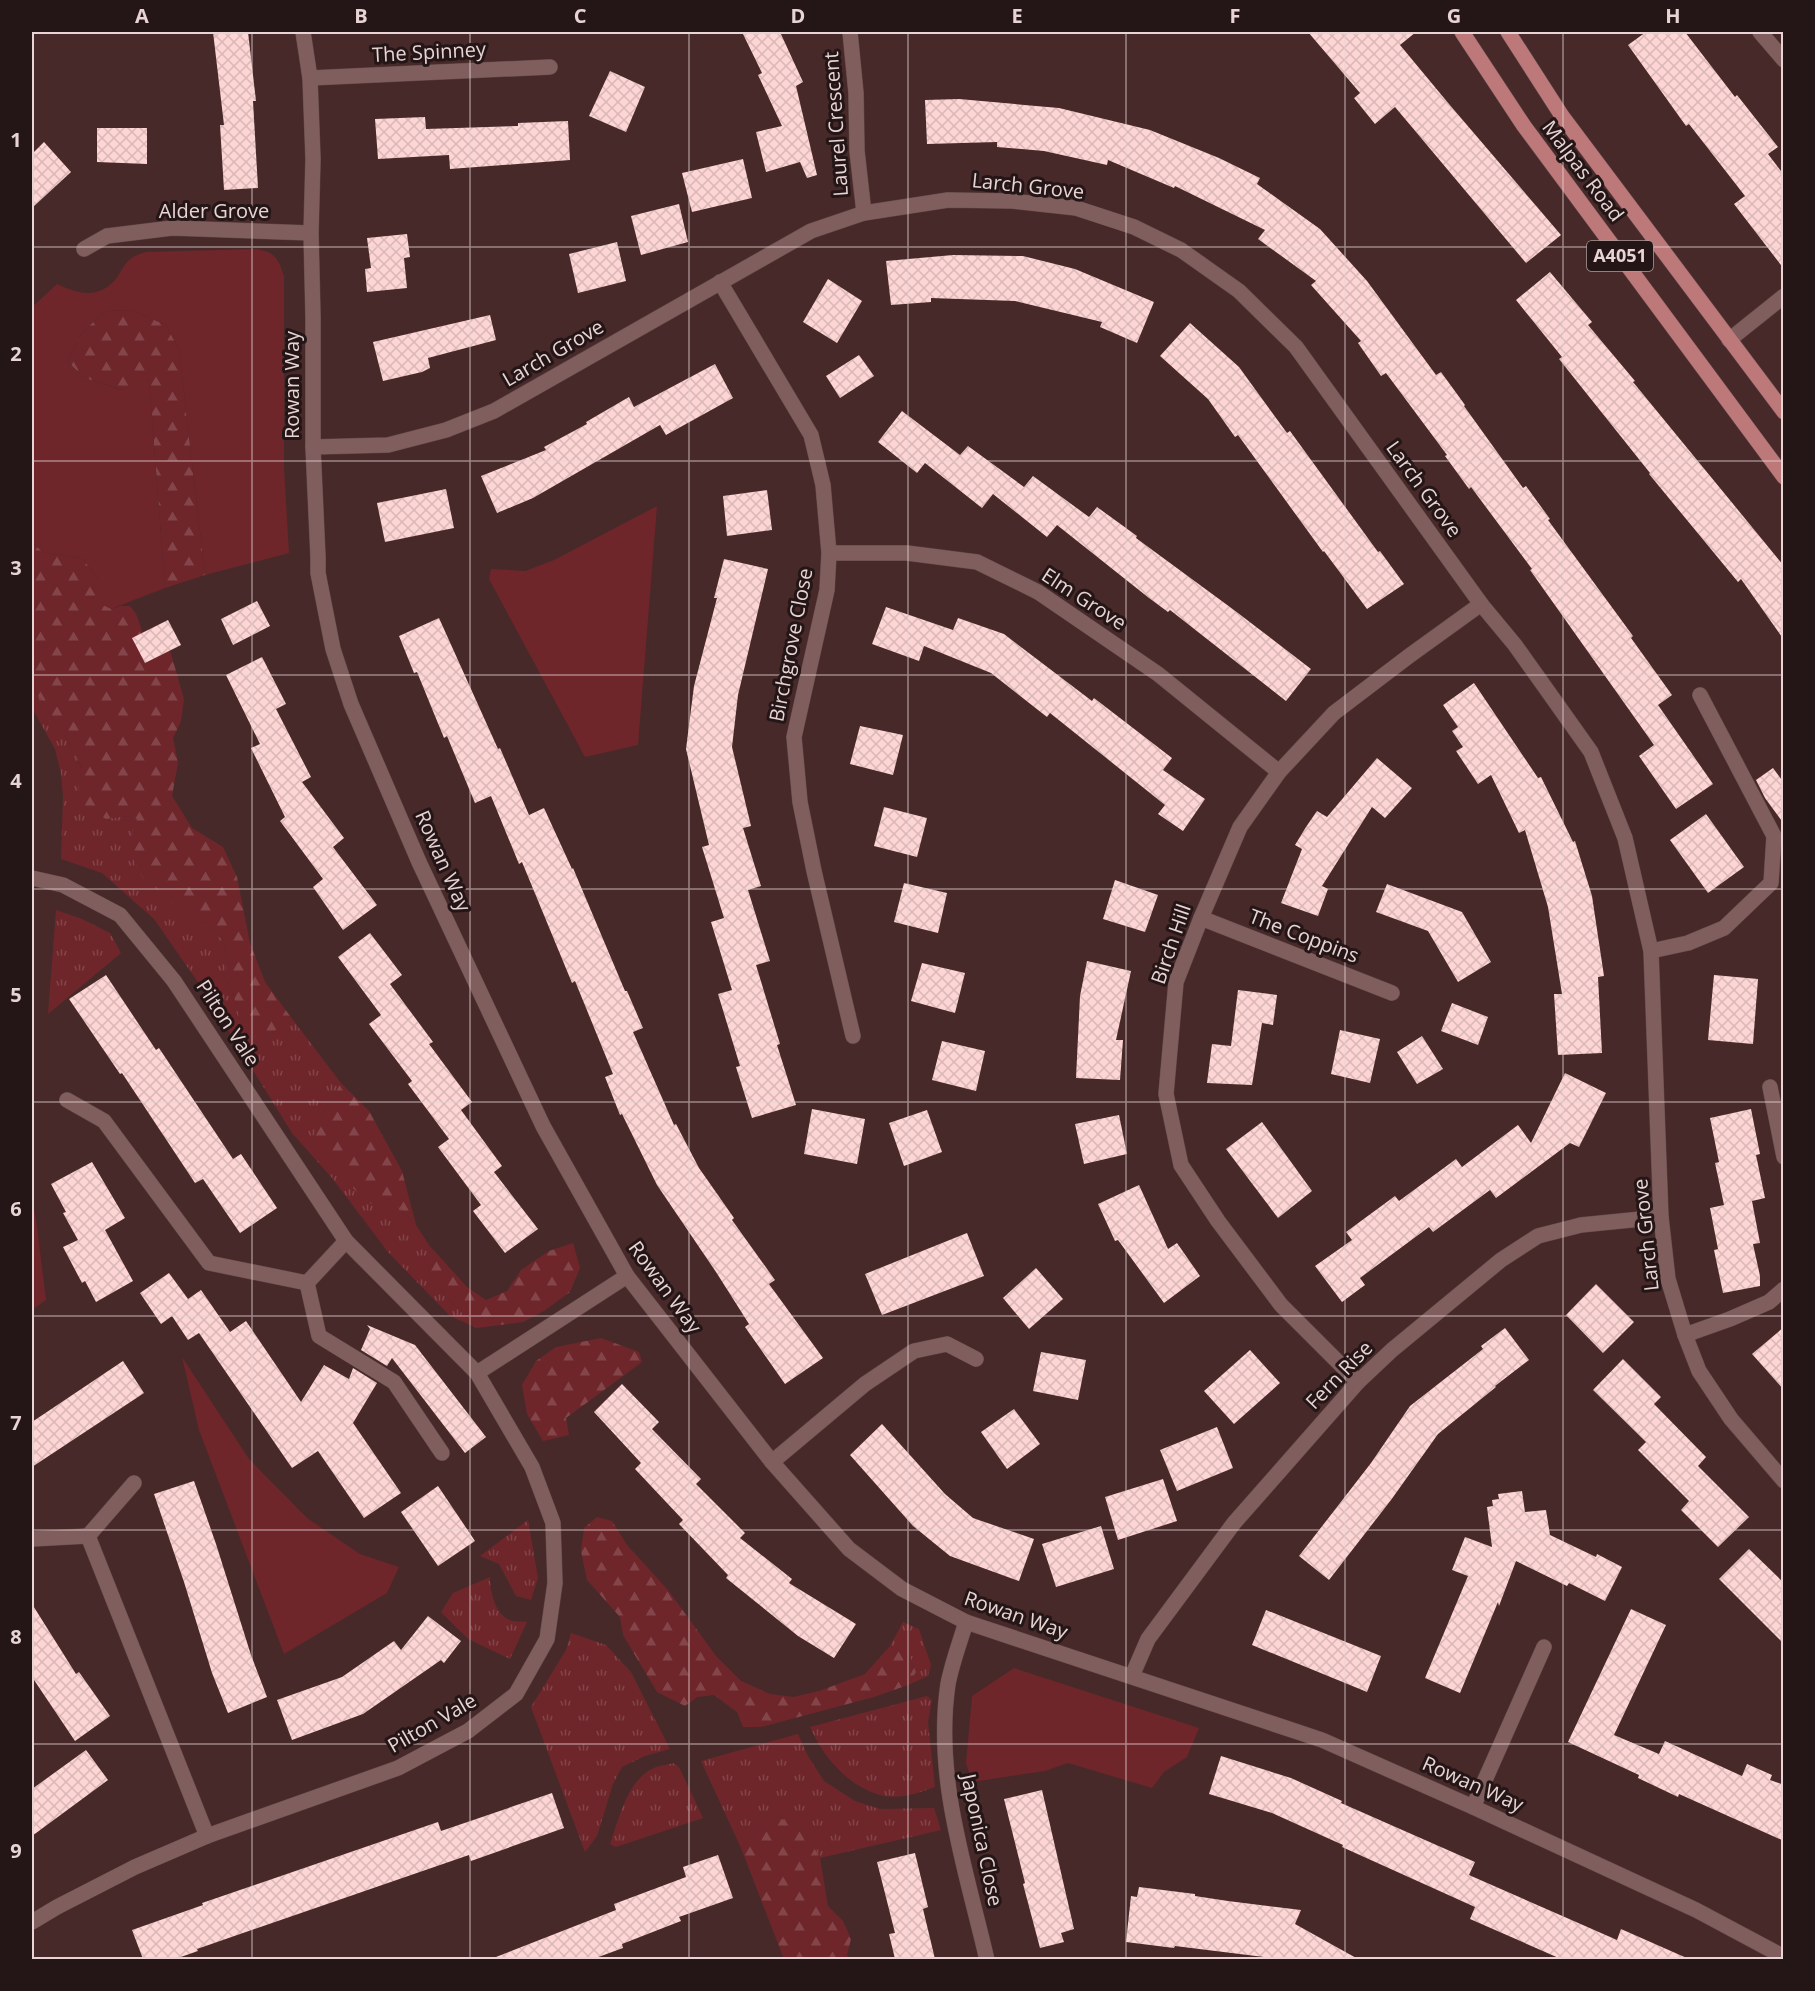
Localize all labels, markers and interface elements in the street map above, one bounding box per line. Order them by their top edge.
text: A [135,2,149,29]
text: B [354,2,368,29]
text: C [574,2,587,29]
text: D [791,2,805,29]
text: E [1011,2,1023,29]
text: F [1230,2,1240,29]
text: G [1447,2,1461,29]
text: H [1665,2,1681,29]
street label: The Spinney [371,35,487,68]
street label: Laurel Crescent [817,51,854,197]
street label: Malpas Road [1537,115,1630,227]
text: 1 [10,126,22,153]
street label: Larch Grove [971,166,1086,205]
street label: Alder Grove [159,197,269,224]
road number: A4051 [1587,241,1653,271]
street label: Larch Grove [497,313,608,392]
street label: Rowan Way [278,330,305,439]
text: 2 [10,340,22,367]
street label: Larch Grove [1380,435,1468,542]
text: 3 [10,554,22,581]
street label: Elm Grove [1037,561,1132,636]
street label: Birchgrove Close [762,566,819,724]
text: 4 [10,767,22,794]
street label: Rowan Way [409,806,478,917]
street label: Birch Hill [1144,900,1197,988]
street label: The Coppins [1245,902,1363,969]
street label: Pilton Vale [190,974,266,1071]
text: 5 [10,981,22,1008]
street label: Larch Grove [1626,1178,1665,1293]
text: 6 [10,1195,22,1222]
street label: Rowan Way [623,1235,709,1339]
street label: Fern Rise [1299,1335,1378,1415]
text: 7 [10,1409,22,1436]
street label: Rowan Way [961,1584,1073,1645]
text: 8 [10,1623,22,1650]
street label: Pilton Vale [383,1686,481,1759]
street label: Rowan Way [1418,1749,1529,1818]
street label: Japonica Close [955,1769,1010,1908]
text: 9 [10,1837,22,1864]

